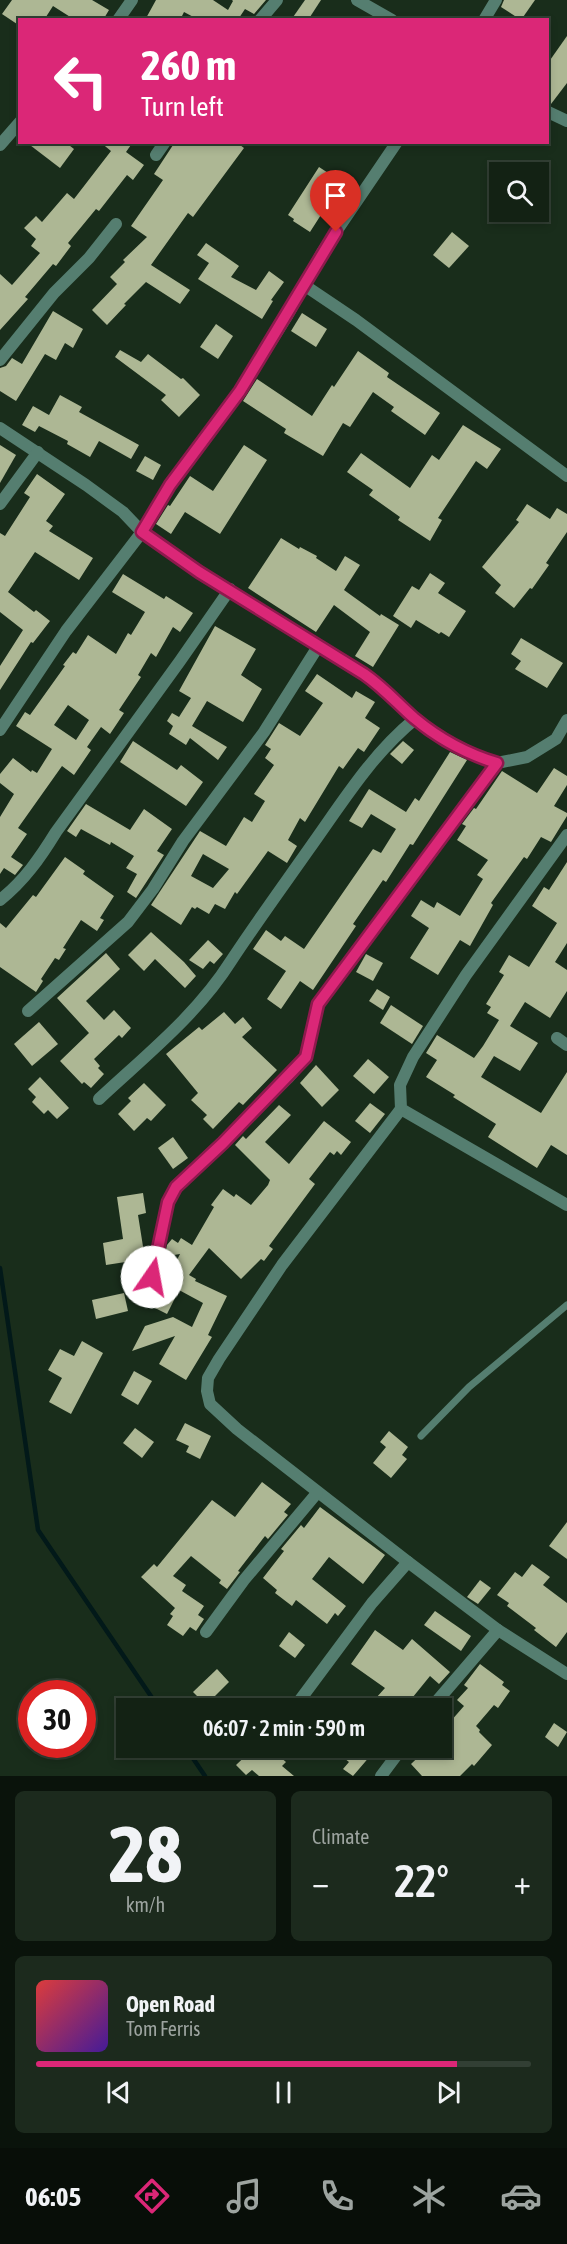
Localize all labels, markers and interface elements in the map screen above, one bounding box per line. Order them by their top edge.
text: 260 m [141,41,236,89]
icon: left [42,42,120,120]
text: Turn left [141,91,224,122]
map controls [489,162,549,222]
button: search [489,162,549,222]
pin [310,170,361,232]
icon: arrive [319,179,352,212]
position arrow [120,1245,184,1309]
speed limit sign: 30 [18,1680,96,1758]
text: 06:07 · 2 min · 590 m [203,1715,365,1741]
text: 28 [109,1809,182,1899]
text: Climate [312,1825,369,1848]
text: 22° [394,1855,449,1907]
text: − [312,1863,329,1901]
text: + [514,1863,531,1901]
text: km/h [126,1893,165,1916]
text: Open Road [126,1991,215,2017]
text: Tom Ferris [126,2017,200,2040]
icon: previous [102,2076,135,2109]
icon: pause [267,2076,300,2109]
icon: next [432,2076,465,2109]
icon: directions [131,2175,173,2217]
icon: music [223,2175,265,2217]
icon: phone [316,2175,358,2217]
icon: climate [408,2175,450,2217]
icon: car [500,2175,542,2217]
text: 06:05 [25,2181,81,2212]

